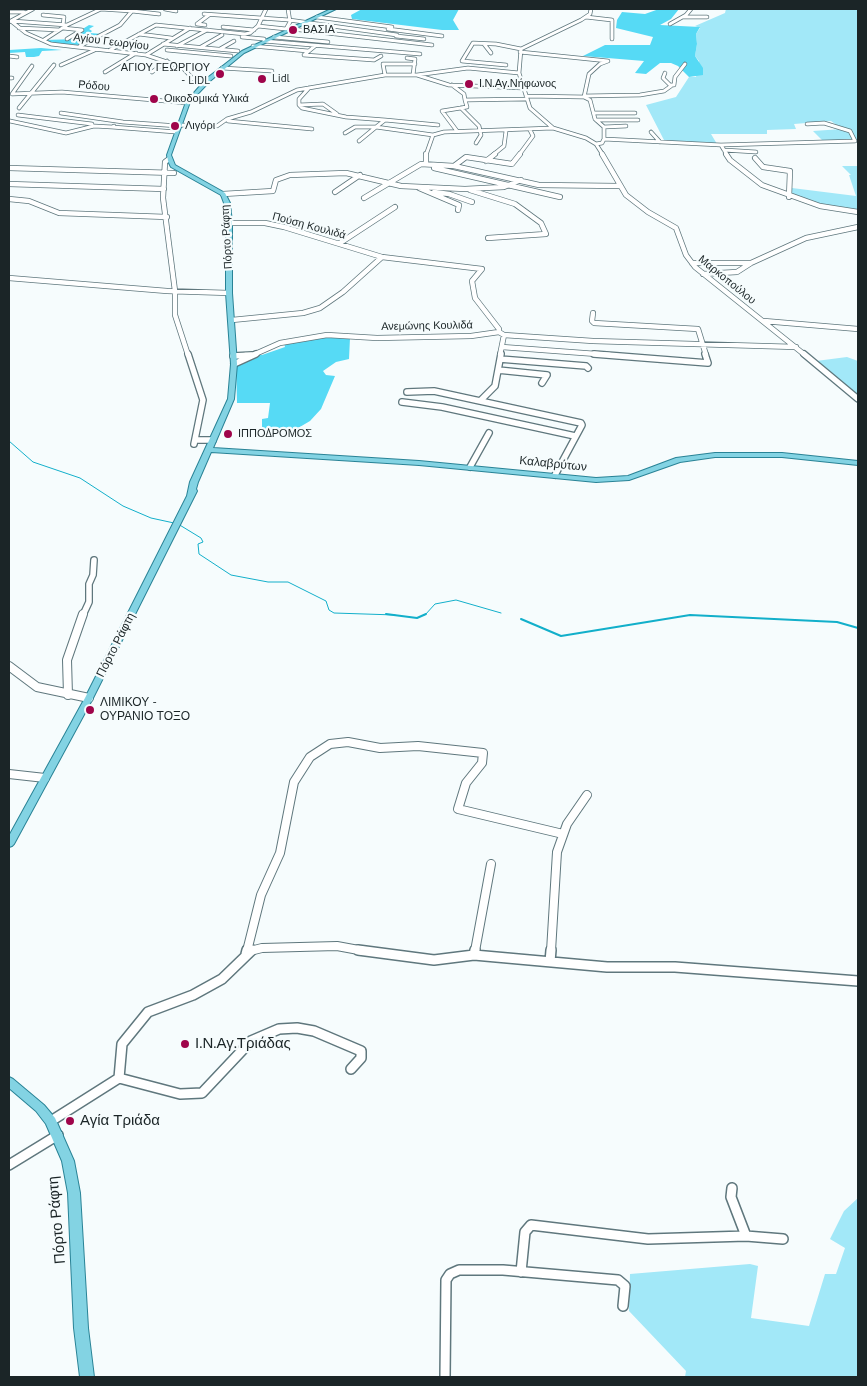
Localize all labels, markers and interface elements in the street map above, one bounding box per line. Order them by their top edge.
place label: ΒΑΣΙΑ [303,23,335,37]
marker: ΒΑΣΙΑ [287,24,299,36]
street label: Αγίου Γεωργίου [72,31,150,53]
place label: ΑΓΙΟΥ ΓΕΩΡΓΙΟΥ - LIDL [121,61,210,87]
marker: ΑΓΙΟΥ ΓΕΩΡΓΙΟΥ - LIDL [214,68,226,80]
place label: Lidl [272,72,290,86]
marker: Lidl [256,73,268,85]
place label: Ι.Ν.Αγ.Νήφωνος [479,77,556,91]
street label: Ρόδου [78,78,110,94]
marker: Ι.Ν.Αγ.Νήφωνος [463,78,475,90]
place label: Οικοδομικά Υλικά [164,92,249,106]
marker: Οικοδομικά Υλικά [148,93,160,105]
place label: Λιγόρι [185,119,215,133]
marker: Λιγόρι [169,120,181,132]
street label: Πόρτο Ράφτη [219,204,235,270]
street label: Πούση Κουλιδά [271,210,347,242]
street label: Μαρκοπούλου [696,253,758,307]
street label: Ανεμώνης Κουλιδά [381,319,473,333]
place label: ΙΠΠΟΔΡΟΜΟΣ [238,427,312,441]
marker: ΙΠΠΟΔΡΟΜΟΣ [222,428,234,440]
street label: Καλαβρύτων [519,453,587,475]
street label: Πόρτο Ράφτη [94,610,138,680]
place label: ΛΙΜΙΚΟΥ - ΟΥΡΑΝΙΟ ΤΟΞΟ [100,696,190,724]
marker: ΛΙΜΙΚΟΥ - ΟΥΡΑΝΙΟ ΤΟΞΟ [84,704,96,716]
place label: Ι.Ν.Αγ.Τριάδας [195,1035,291,1053]
marker: Ι.Ν.Αγ.Τριάδας [179,1038,191,1050]
place label: Αγία Τριάδα [80,1112,160,1130]
marker: Αγία Τριάδα [64,1115,76,1127]
street label: Πόρτο Ράφτη [44,1175,70,1265]

